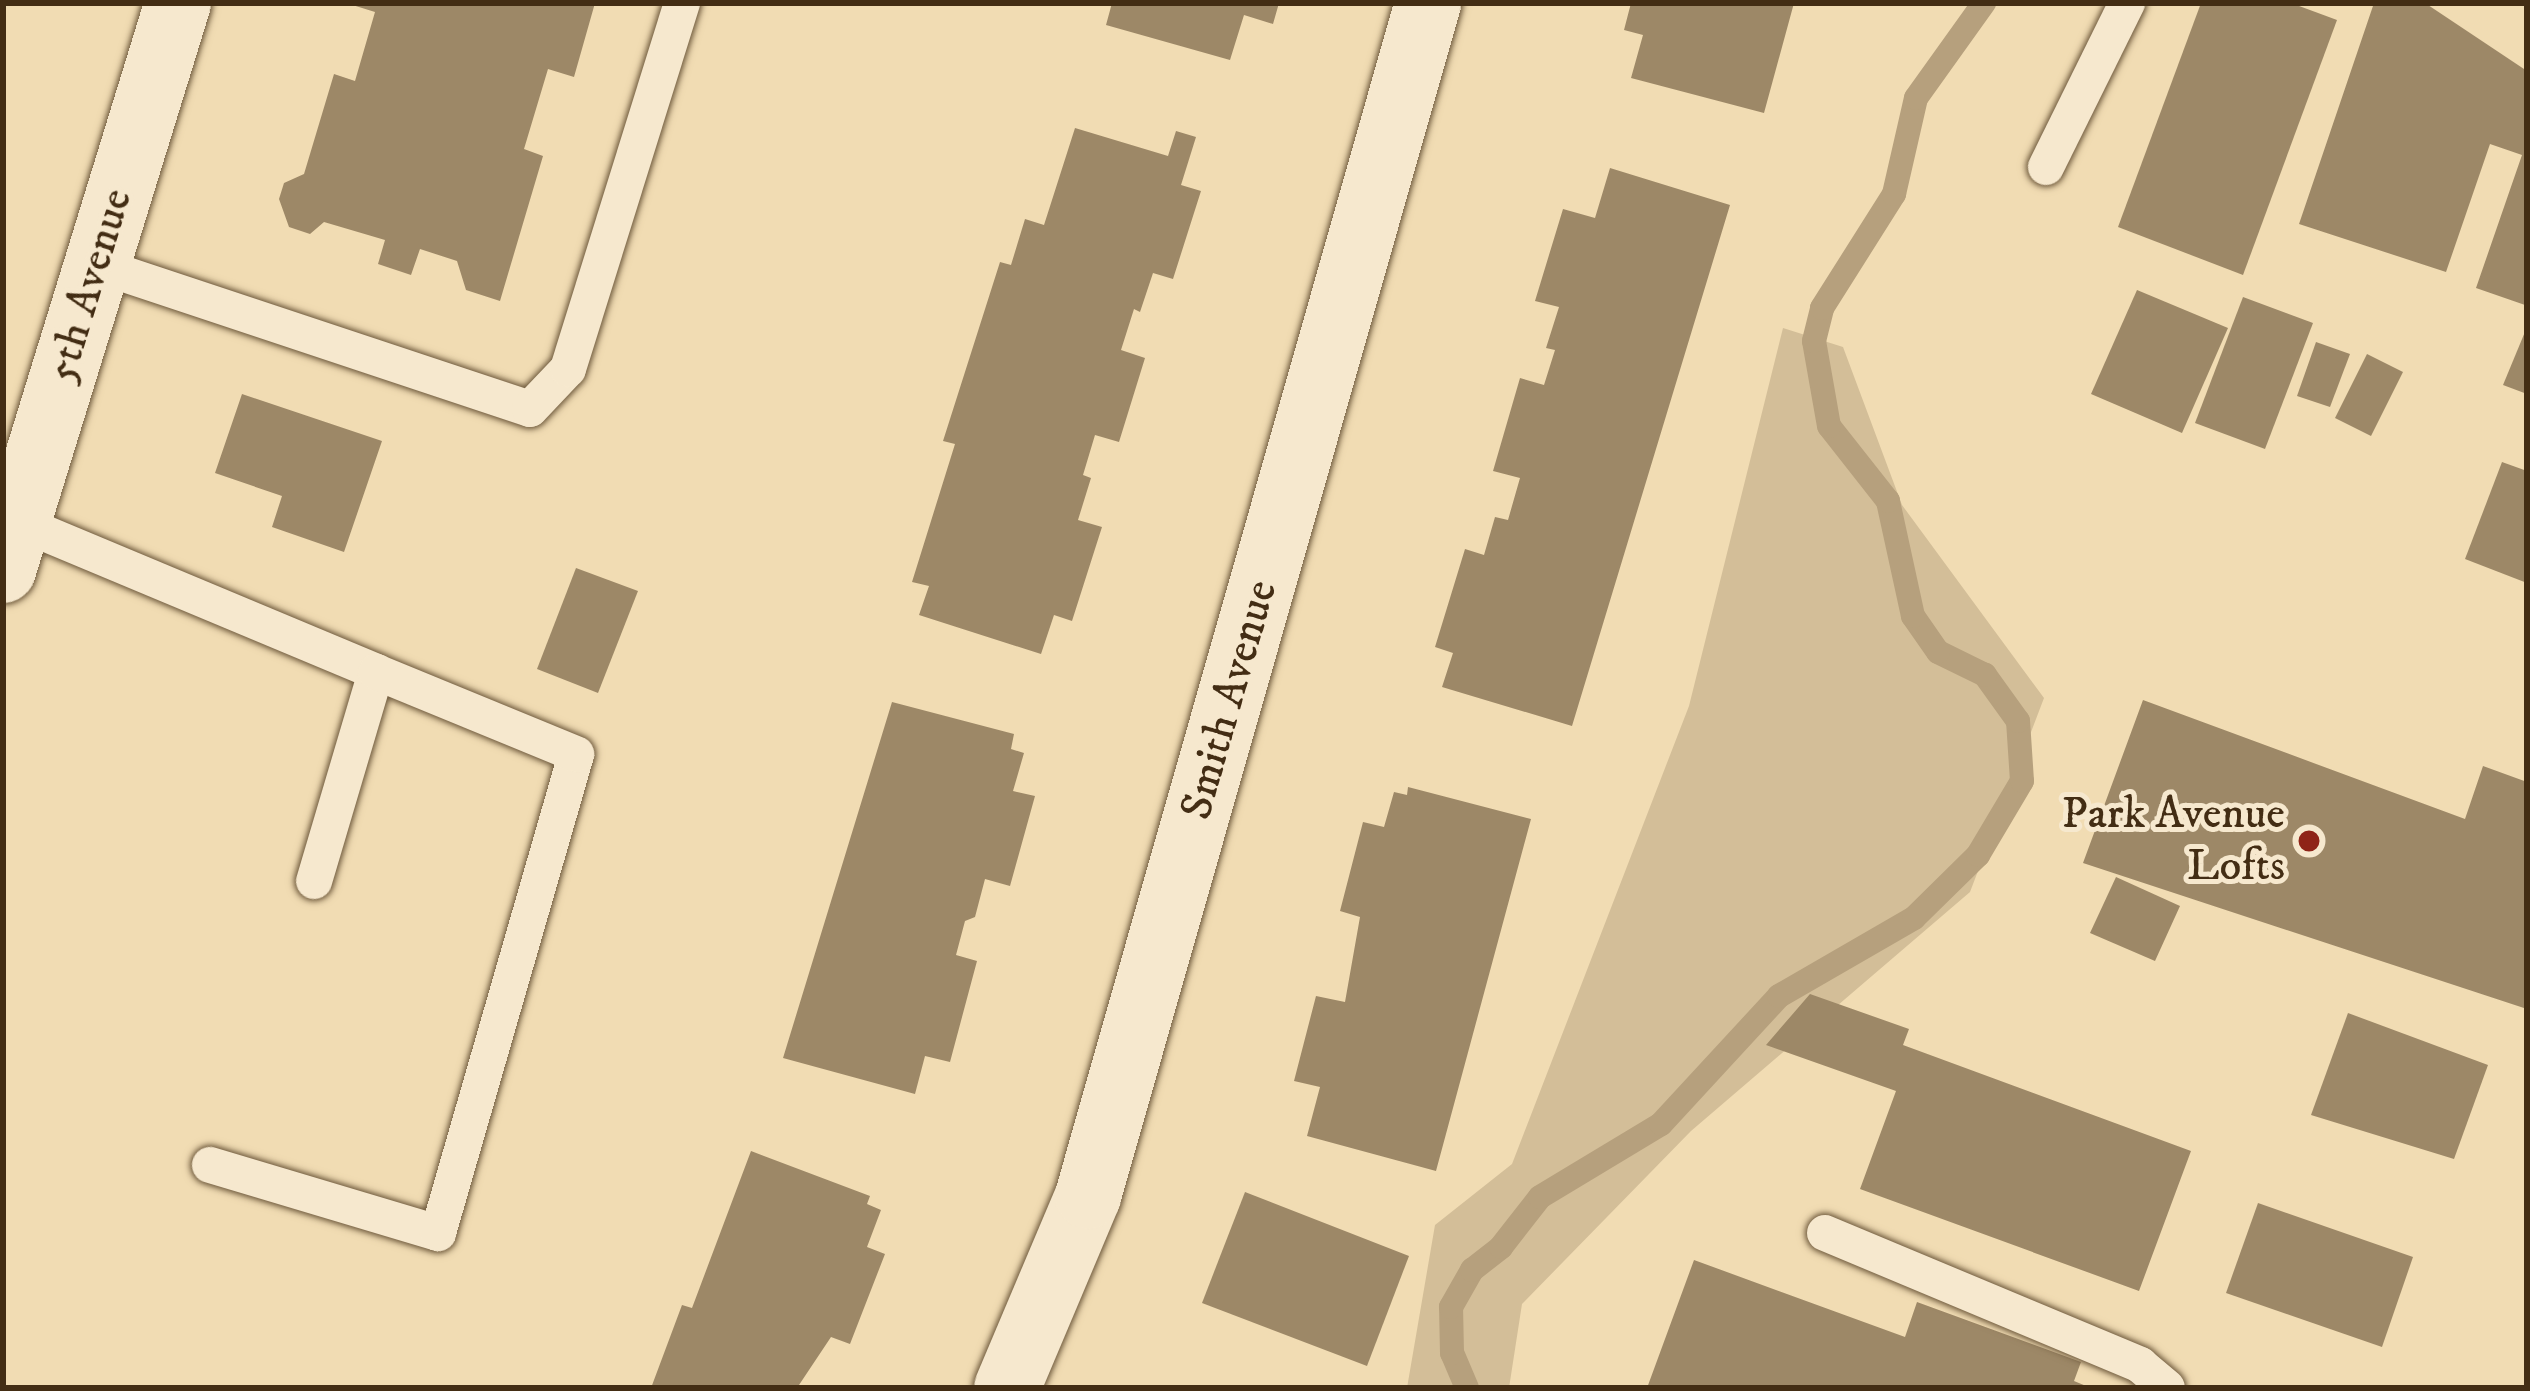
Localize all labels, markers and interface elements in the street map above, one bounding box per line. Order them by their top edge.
street label: 5th Avenue [35,183,145,389]
street label: Smith Avenue [1170,574,1290,826]
place label: Park Avenue Lofts [2062,788,2285,894]
marker: Park Avenue Lofts [2296,828,2322,854]

